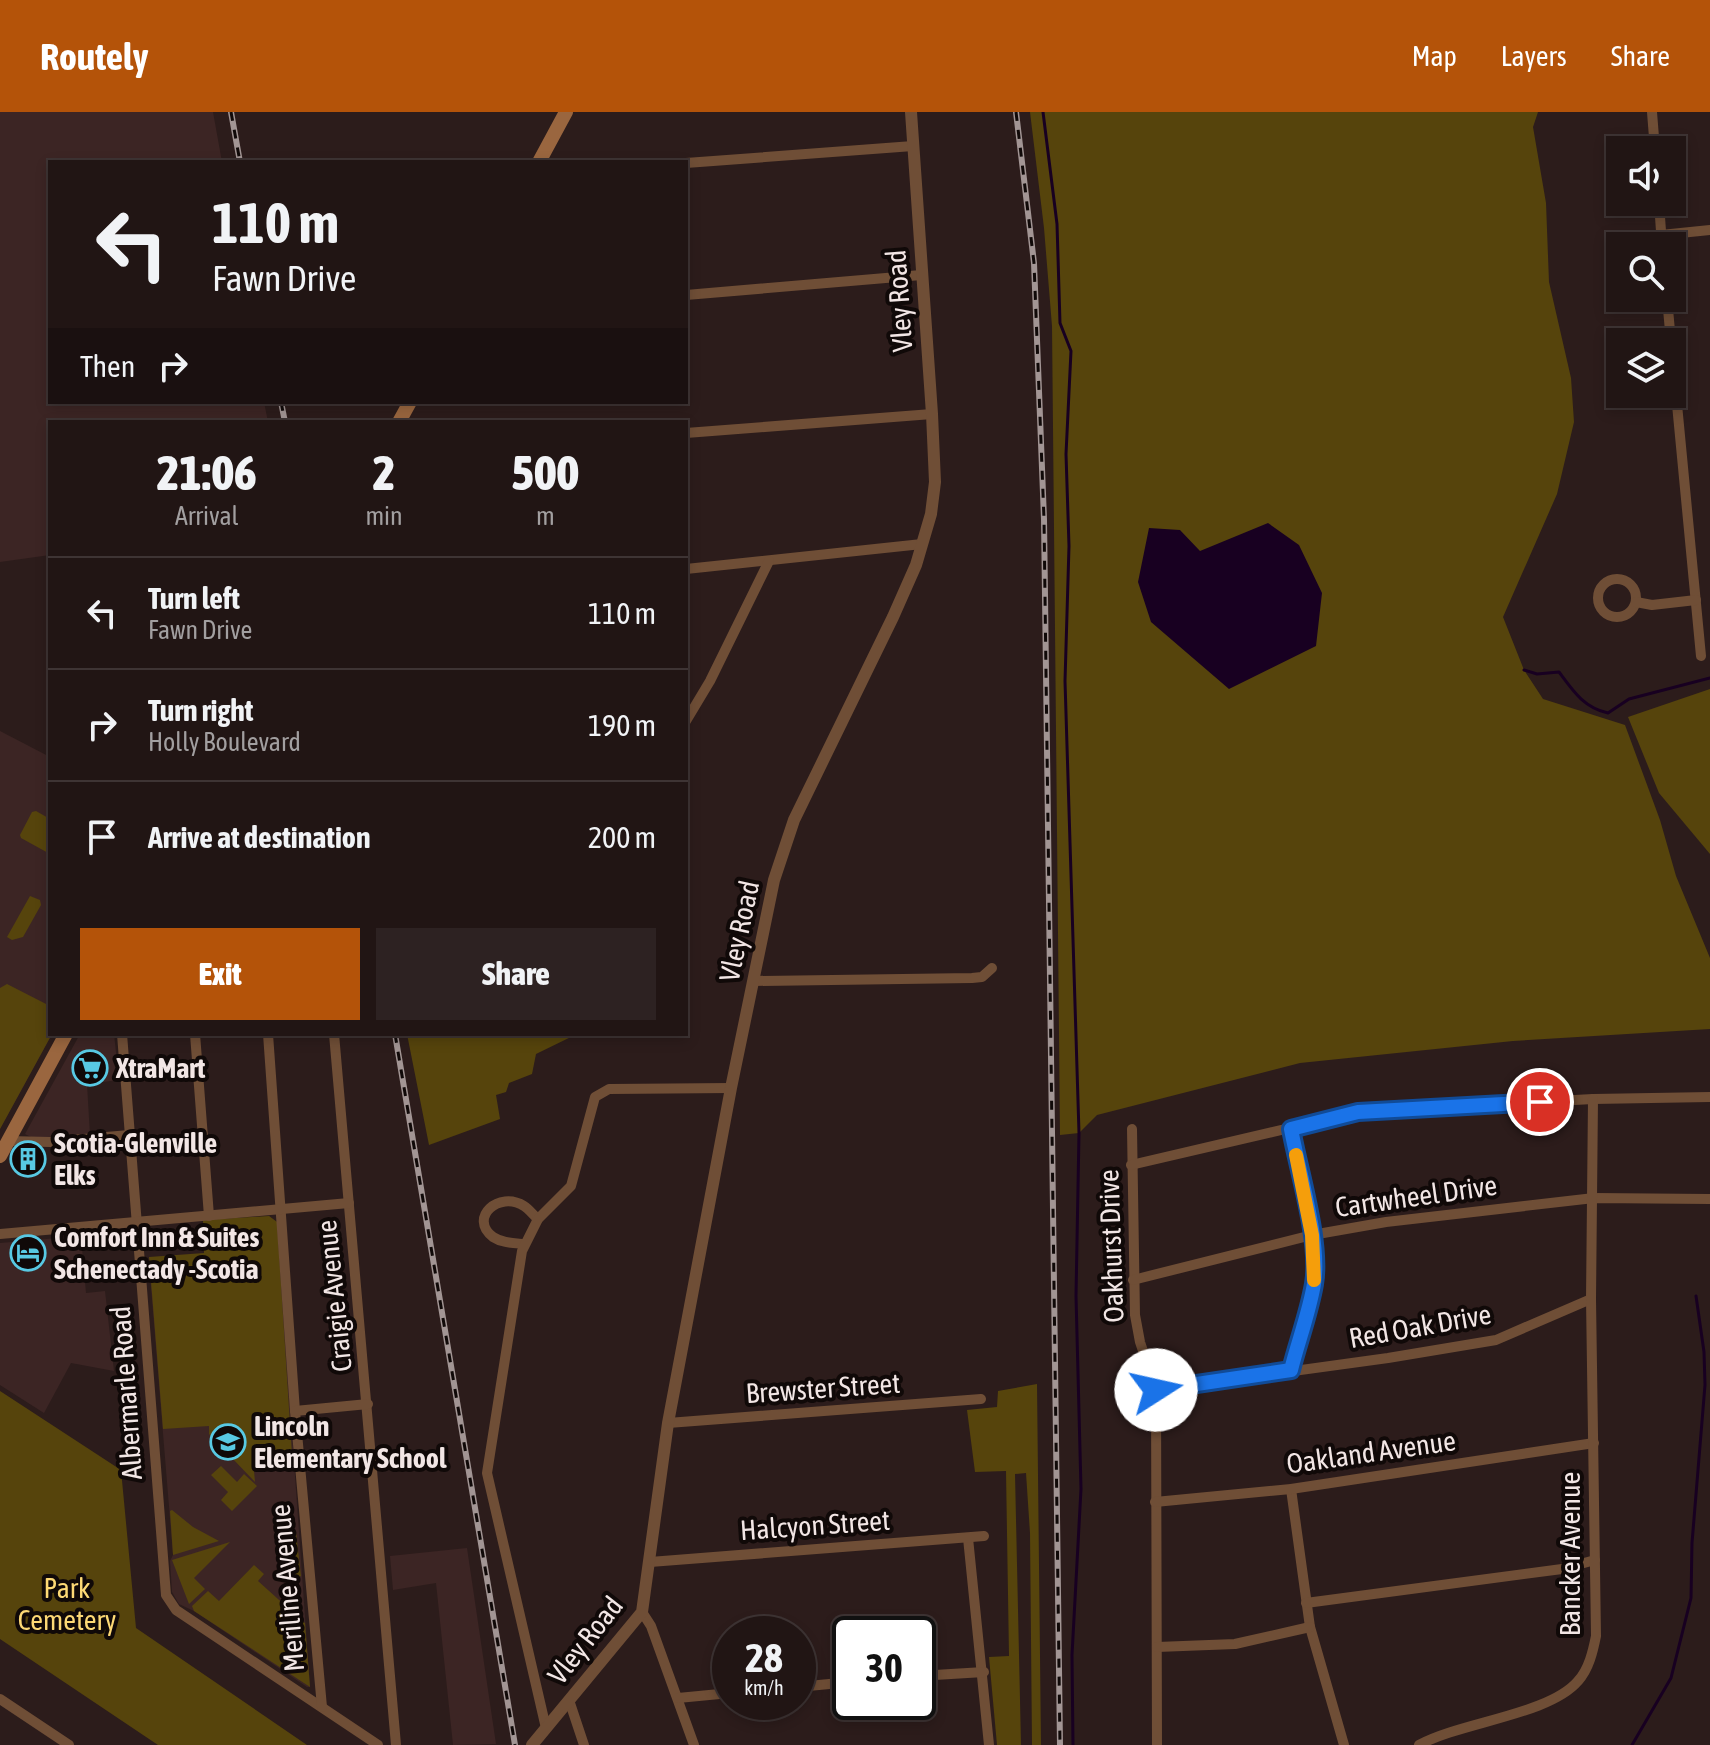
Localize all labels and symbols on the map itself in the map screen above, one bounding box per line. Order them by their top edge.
street label: Vley Road [879,249,919,353]
street label: Vley Road [713,878,765,984]
supermarket icon: XtraMart [71,1049,109,1087]
place label: XtraMart [115,1052,205,1084]
pin [1506,1068,1574,1136]
place label: Scotia-Glenville Elks [54,1127,217,1191]
building icon: Scotia-Glenville Elks [9,1140,47,1178]
street label: Oakhurst Drive [1092,1169,1130,1323]
street label: Cartwheel Drive [1333,1169,1499,1223]
street label: Craigie Avenue [310,1219,358,1373]
place label: Comfort Inn & Suites Schenectady -Scotia [54,1221,259,1285]
hotel icon: Comfort Inn & Suites Schenectady -Scotia [9,1234,47,1272]
street label: Red Oak Drive [1347,1298,1493,1354]
street label: Albermarle Road [104,1305,148,1481]
position arrow [1114,1348,1198,1432]
street label: Brewster Street [745,1367,901,1409]
place label: Lincoln Elementary School [254,1410,447,1474]
school or university icon: Lincoln Elementary School [209,1423,247,1461]
street label: Oakland Avenue [1284,1424,1458,1480]
street label: Bancker Avenue [1554,1472,1586,1636]
street label: Meriline Avenue [264,1503,310,1673]
street label: Halcyon Street [739,1504,891,1546]
park label: Park Cemetery [18,1572,116,1636]
street label: Vley Road [541,1590,629,1690]
speed limit sign: 30 [832,1616,936,1720]

